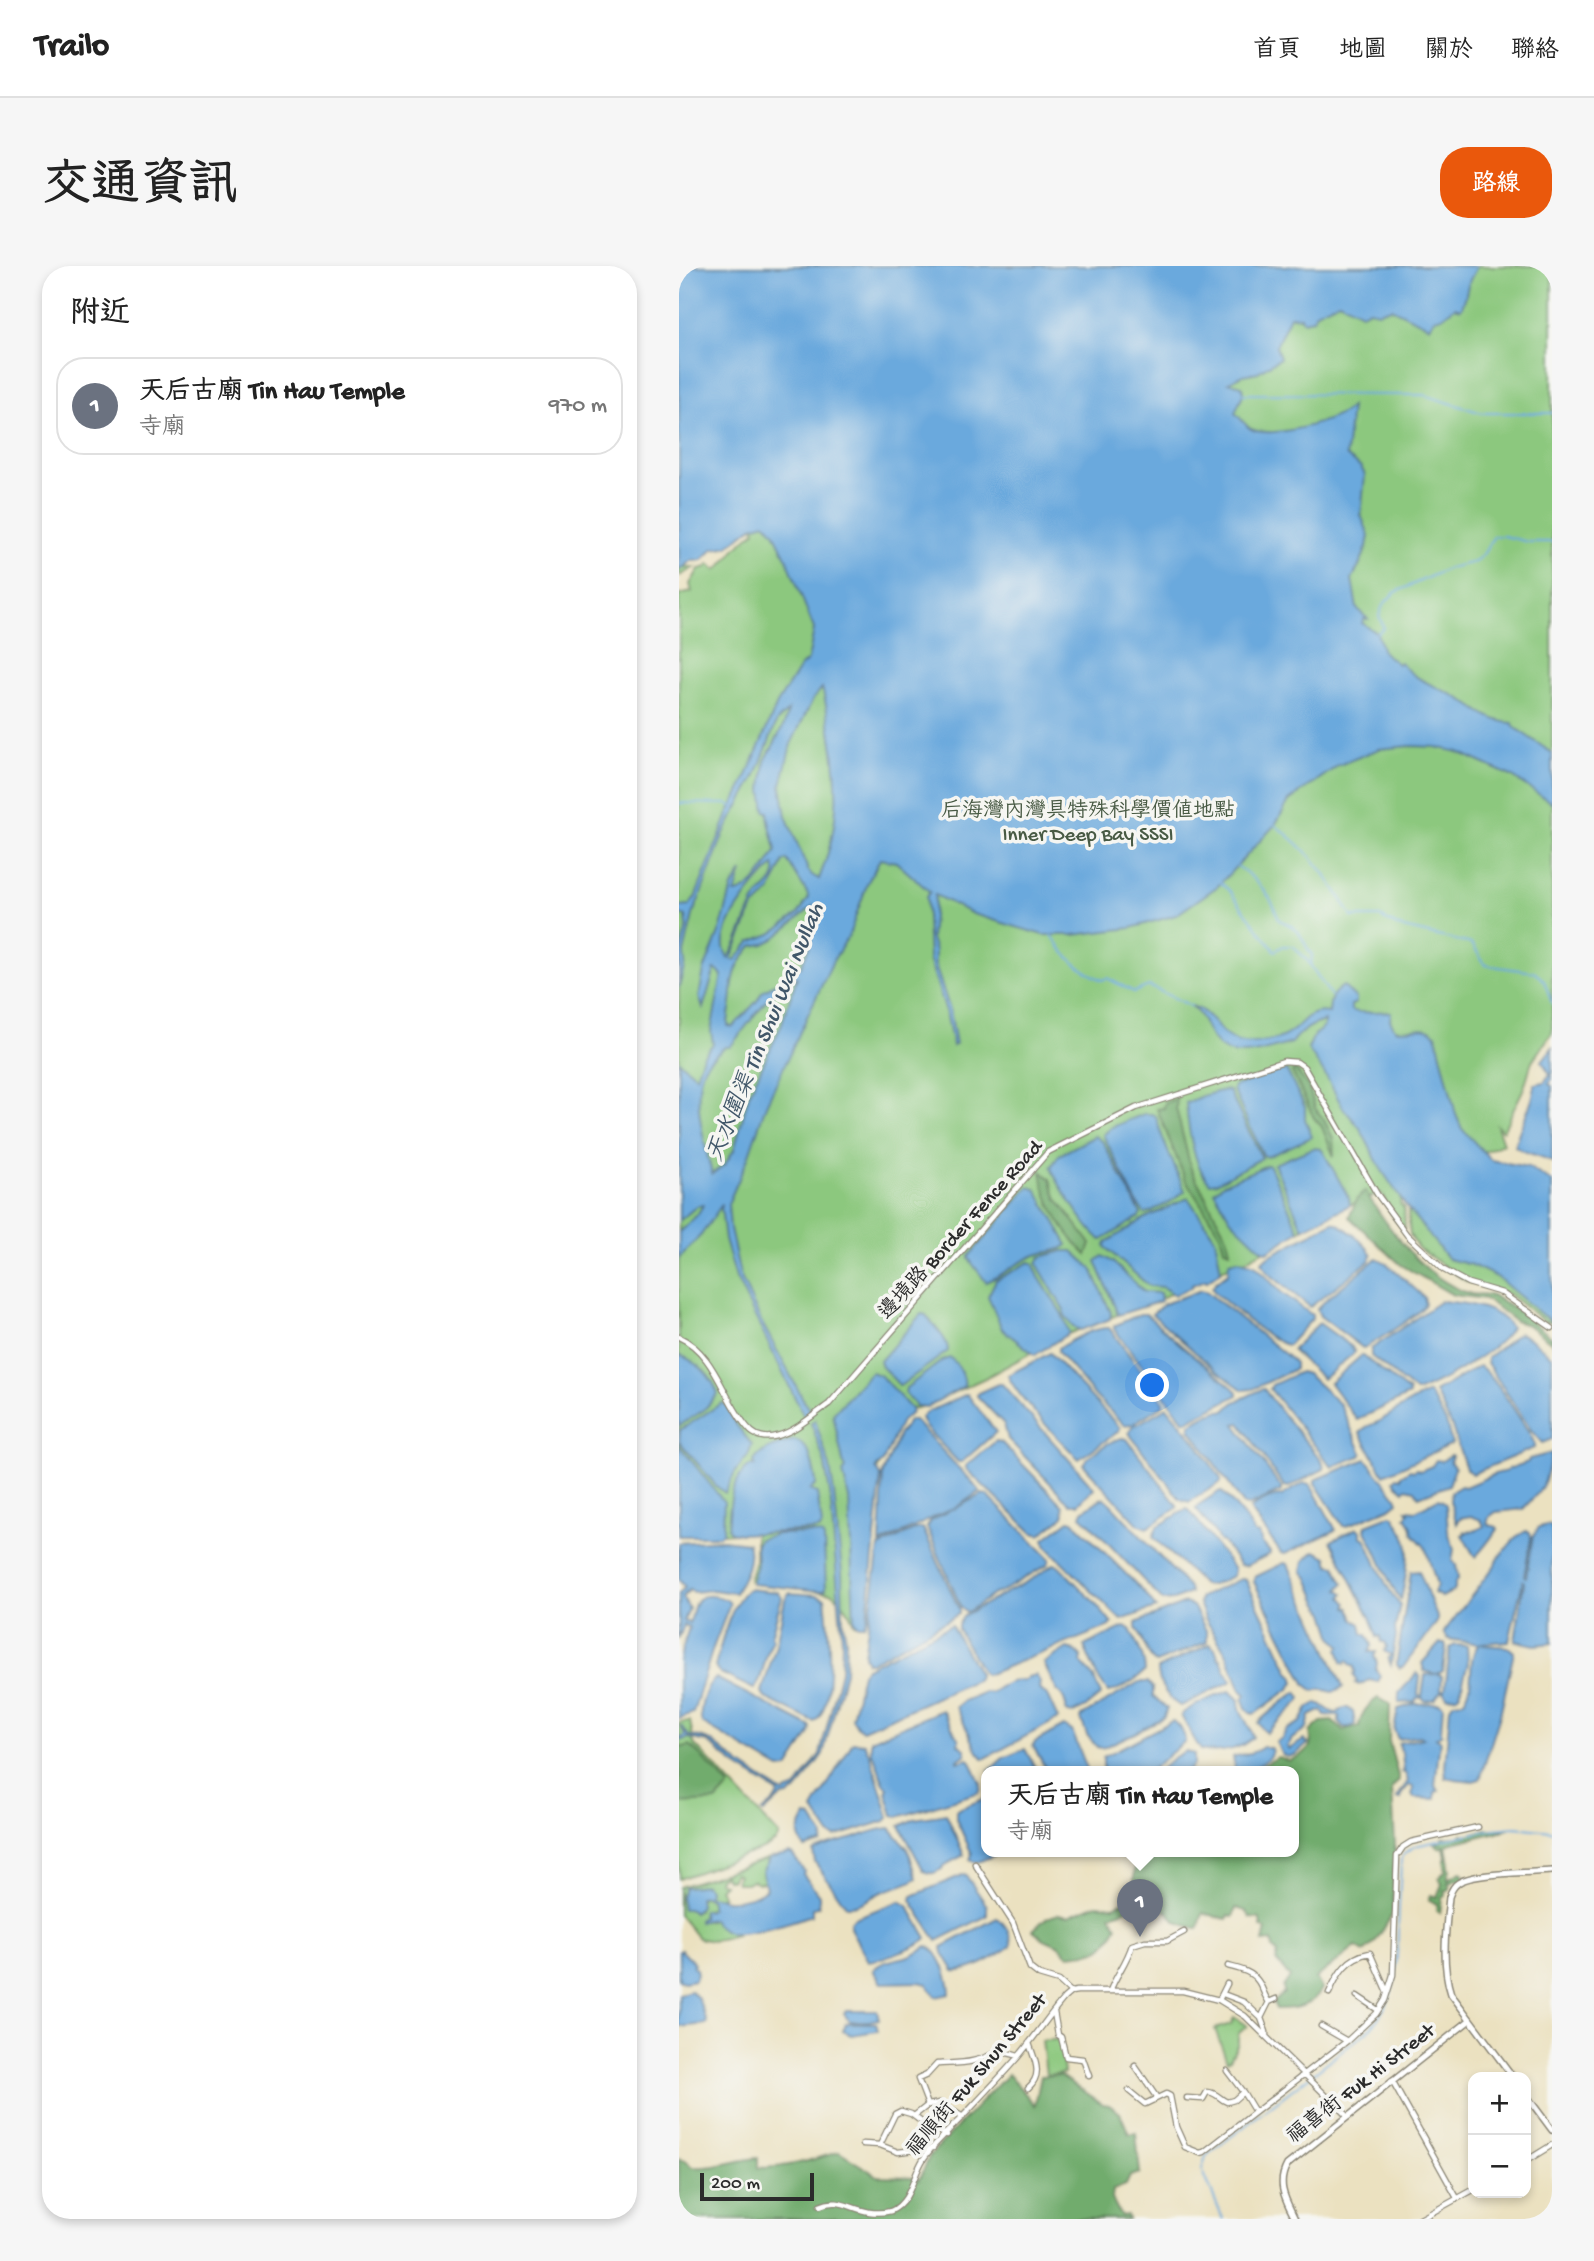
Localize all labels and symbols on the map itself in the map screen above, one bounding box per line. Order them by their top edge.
park label: 后海灣內灣具特殊科學價值地點 Inner Deep Bay SSSI [941,798,1235,849]
water label: 天水圍渠 Tin Shui Wai Nullah [702,899,831,1166]
street label: 邊境路 Border Fence Road [873,1133,1050,1326]
your location [1135,1368,1169,1402]
pin: 1 [1117,1879,1163,1937]
street label: 福順街 Fuk Shun Street [902,1987,1055,2162]
street label: 福喜街 Fuk Hi Street [1282,2017,1443,2150]
scale bar [700,2170,814,2202]

